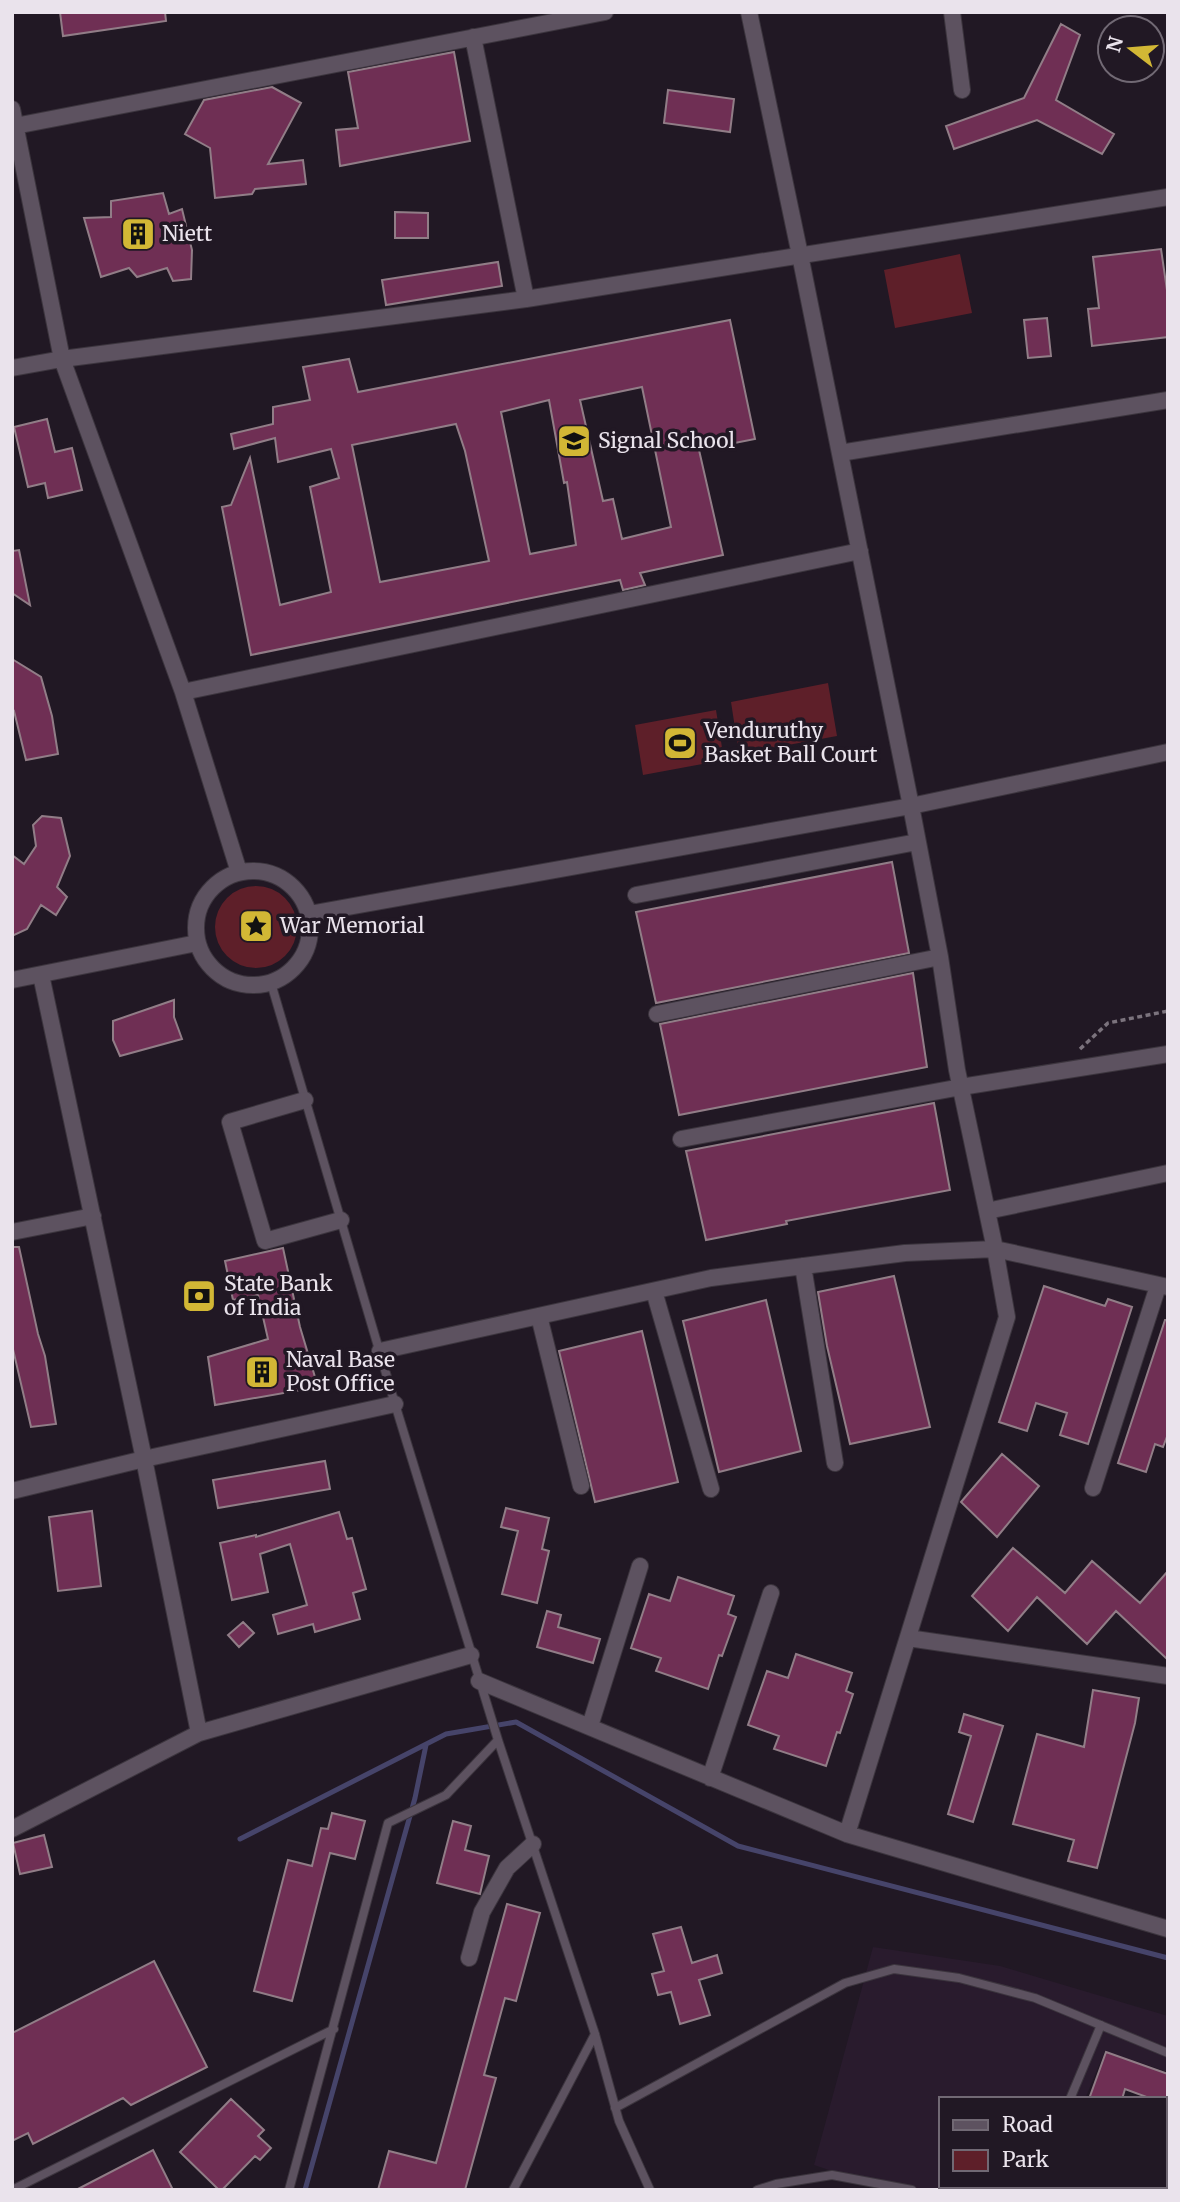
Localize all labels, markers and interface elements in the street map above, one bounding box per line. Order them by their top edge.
north arrow [1096,14,1166,84]
text: N [1101,34,1128,55]
building icon: Niett [119,215,157,253]
place label: Niett [162,220,212,247]
school or university icon: Signal School [555,422,593,460]
place label: Signal School [598,427,735,454]
place label: Venduruthy Basket Ball Court [703,717,877,768]
sports icon: Venduruthy Basket Ball Court [661,724,699,762]
place icon: War Memorial [237,907,275,945]
place label: War Memorial [279,912,425,939]
place label: State Bank of India [224,1270,333,1321]
bank icon: State Bank of India [180,1277,218,1315]
place label: Naval Base Post Office [286,1346,395,1397]
building icon: Naval Base Post Office [243,1353,281,1391]
legend [939,2097,1166,2188]
text: Road [1002,2111,1053,2138]
text: Park [1002,2146,1049,2173]

